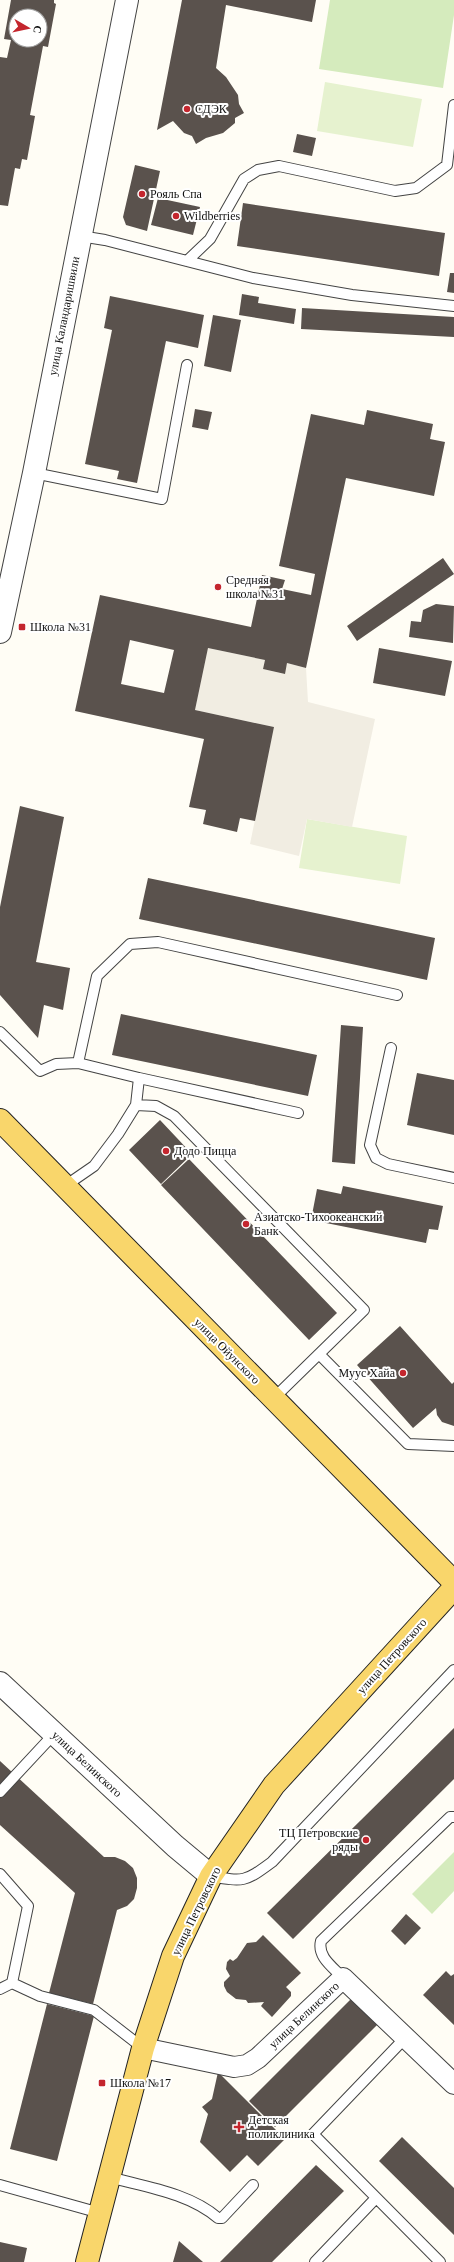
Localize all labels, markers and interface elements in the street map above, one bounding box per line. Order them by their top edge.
north arrow [8,8,48,48]
text: С [31,25,44,34]
place label: СДЭК [195,102,228,116]
marker: СДЭК [182,104,192,114]
place label: Рояль Спа [150,187,203,201]
marker: Рояль Спа [137,189,147,199]
place label: Wildberries [184,209,240,223]
marker: Wildberries [171,211,181,221]
street label: улица Каландаришвили [46,255,83,377]
place label: Средняя школа №31 [226,573,284,601]
marker: Средняя школа №31 [213,582,223,592]
place label: Школа №31 [30,620,91,634]
marker: Школа №31 [17,622,27,632]
place label: Додо Пицца [174,1144,237,1158]
marker: Додо Пицца [161,1146,171,1156]
place label: Азиатско-Тихоокеанский Банк [254,1210,383,1238]
marker: Азиатско-Тихоокеанский Банк [241,1219,251,1229]
street label: улица Ойунского [191,1315,263,1387]
place label: Муус Хайа [339,1366,396,1380]
marker: Муус Хайа [398,1368,408,1378]
street label: улица Петровского [354,1615,430,1697]
street label: улица Белинского [49,1728,125,1800]
place label: ТЦ Петровские ряды [279,1826,358,1854]
marker: ТЦ Петровские ряды [361,1835,371,1845]
street label: улица Петровского [168,1864,224,1958]
street label: улица Белинского [266,1979,342,2051]
place label: Школа №17 [110,2076,171,2090]
marker: Школа №17 [97,2078,107,2088]
place label: Детская поликлиника [248,2113,315,2141]
marker: Детская поликлиника [233,2121,245,2133]

